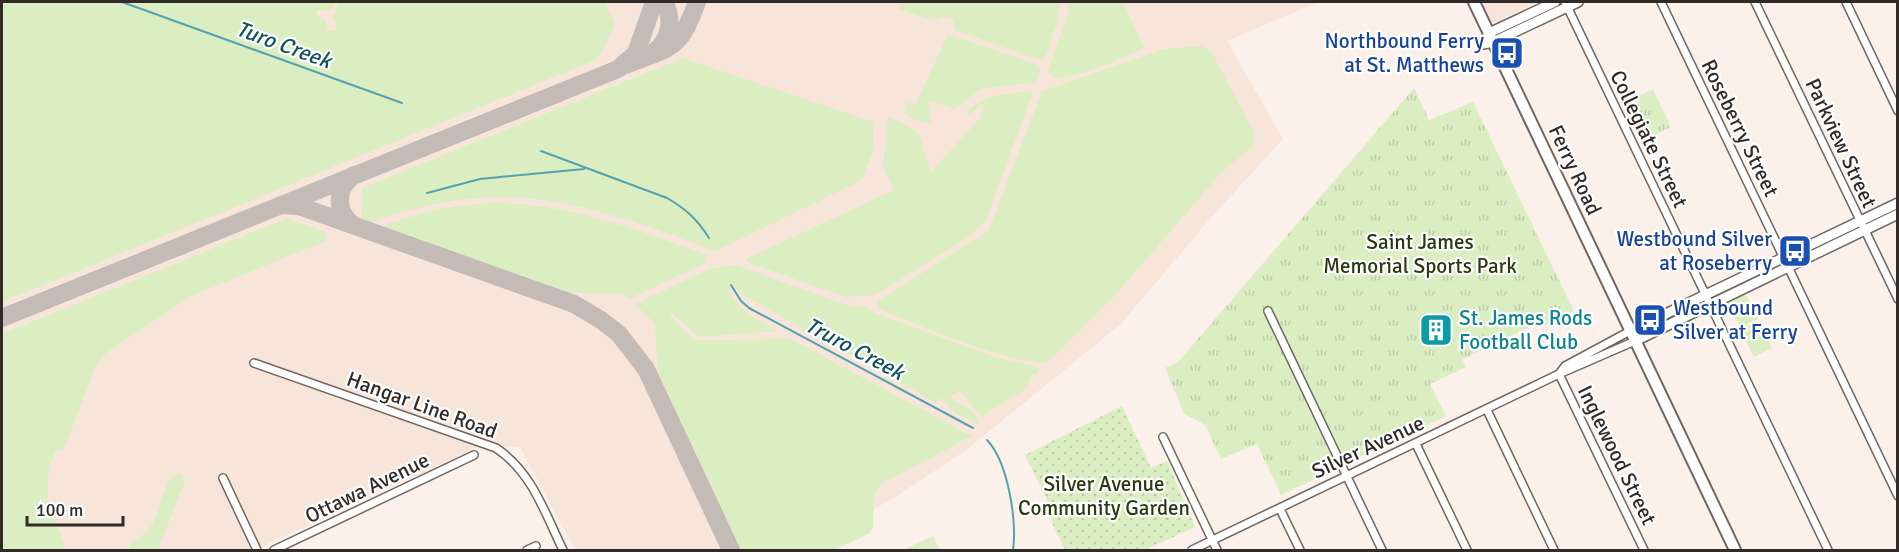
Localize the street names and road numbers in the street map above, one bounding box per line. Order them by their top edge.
street label: Roseberry Street [1696,55,1784,201]
street label: Collegiate Street [1604,66,1694,212]
street label: Parkview Street [1800,74,1882,212]
street label: Ferry Road [1543,121,1607,219]
street label: Hangar Line Road [343,366,501,444]
street label: Inglewood Street [1572,381,1662,529]
street label: Silver Avenue [1308,410,1428,484]
street label: Ottawa Avenue [301,447,433,529]

